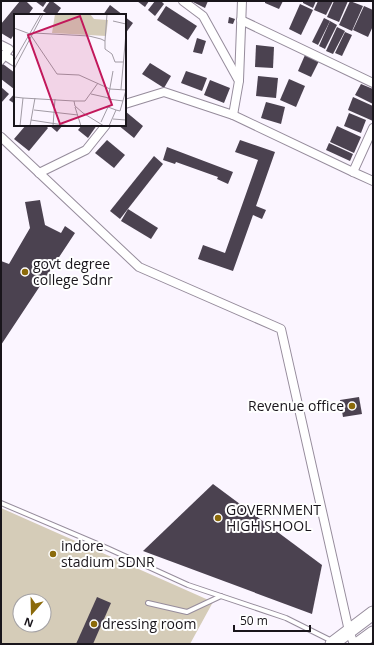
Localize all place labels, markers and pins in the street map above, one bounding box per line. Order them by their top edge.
place label: govt degree college Sdnr [33,254,113,289]
marker: govt degree college Sdnr [20,267,30,277]
place label: Revenue office [248,396,344,415]
marker: Revenue office [347,401,357,411]
place label: GOVERNMENT HIGH SHOOL [226,500,321,535]
marker: GOVERNMENT HIGH SHOOL [213,513,223,523]
place label: indore stadium SDNR [61,536,155,571]
marker: indore stadium SDNR [48,549,58,559]
place label: dressing room [102,614,196,633]
marker: dressing room [89,619,99,629]

